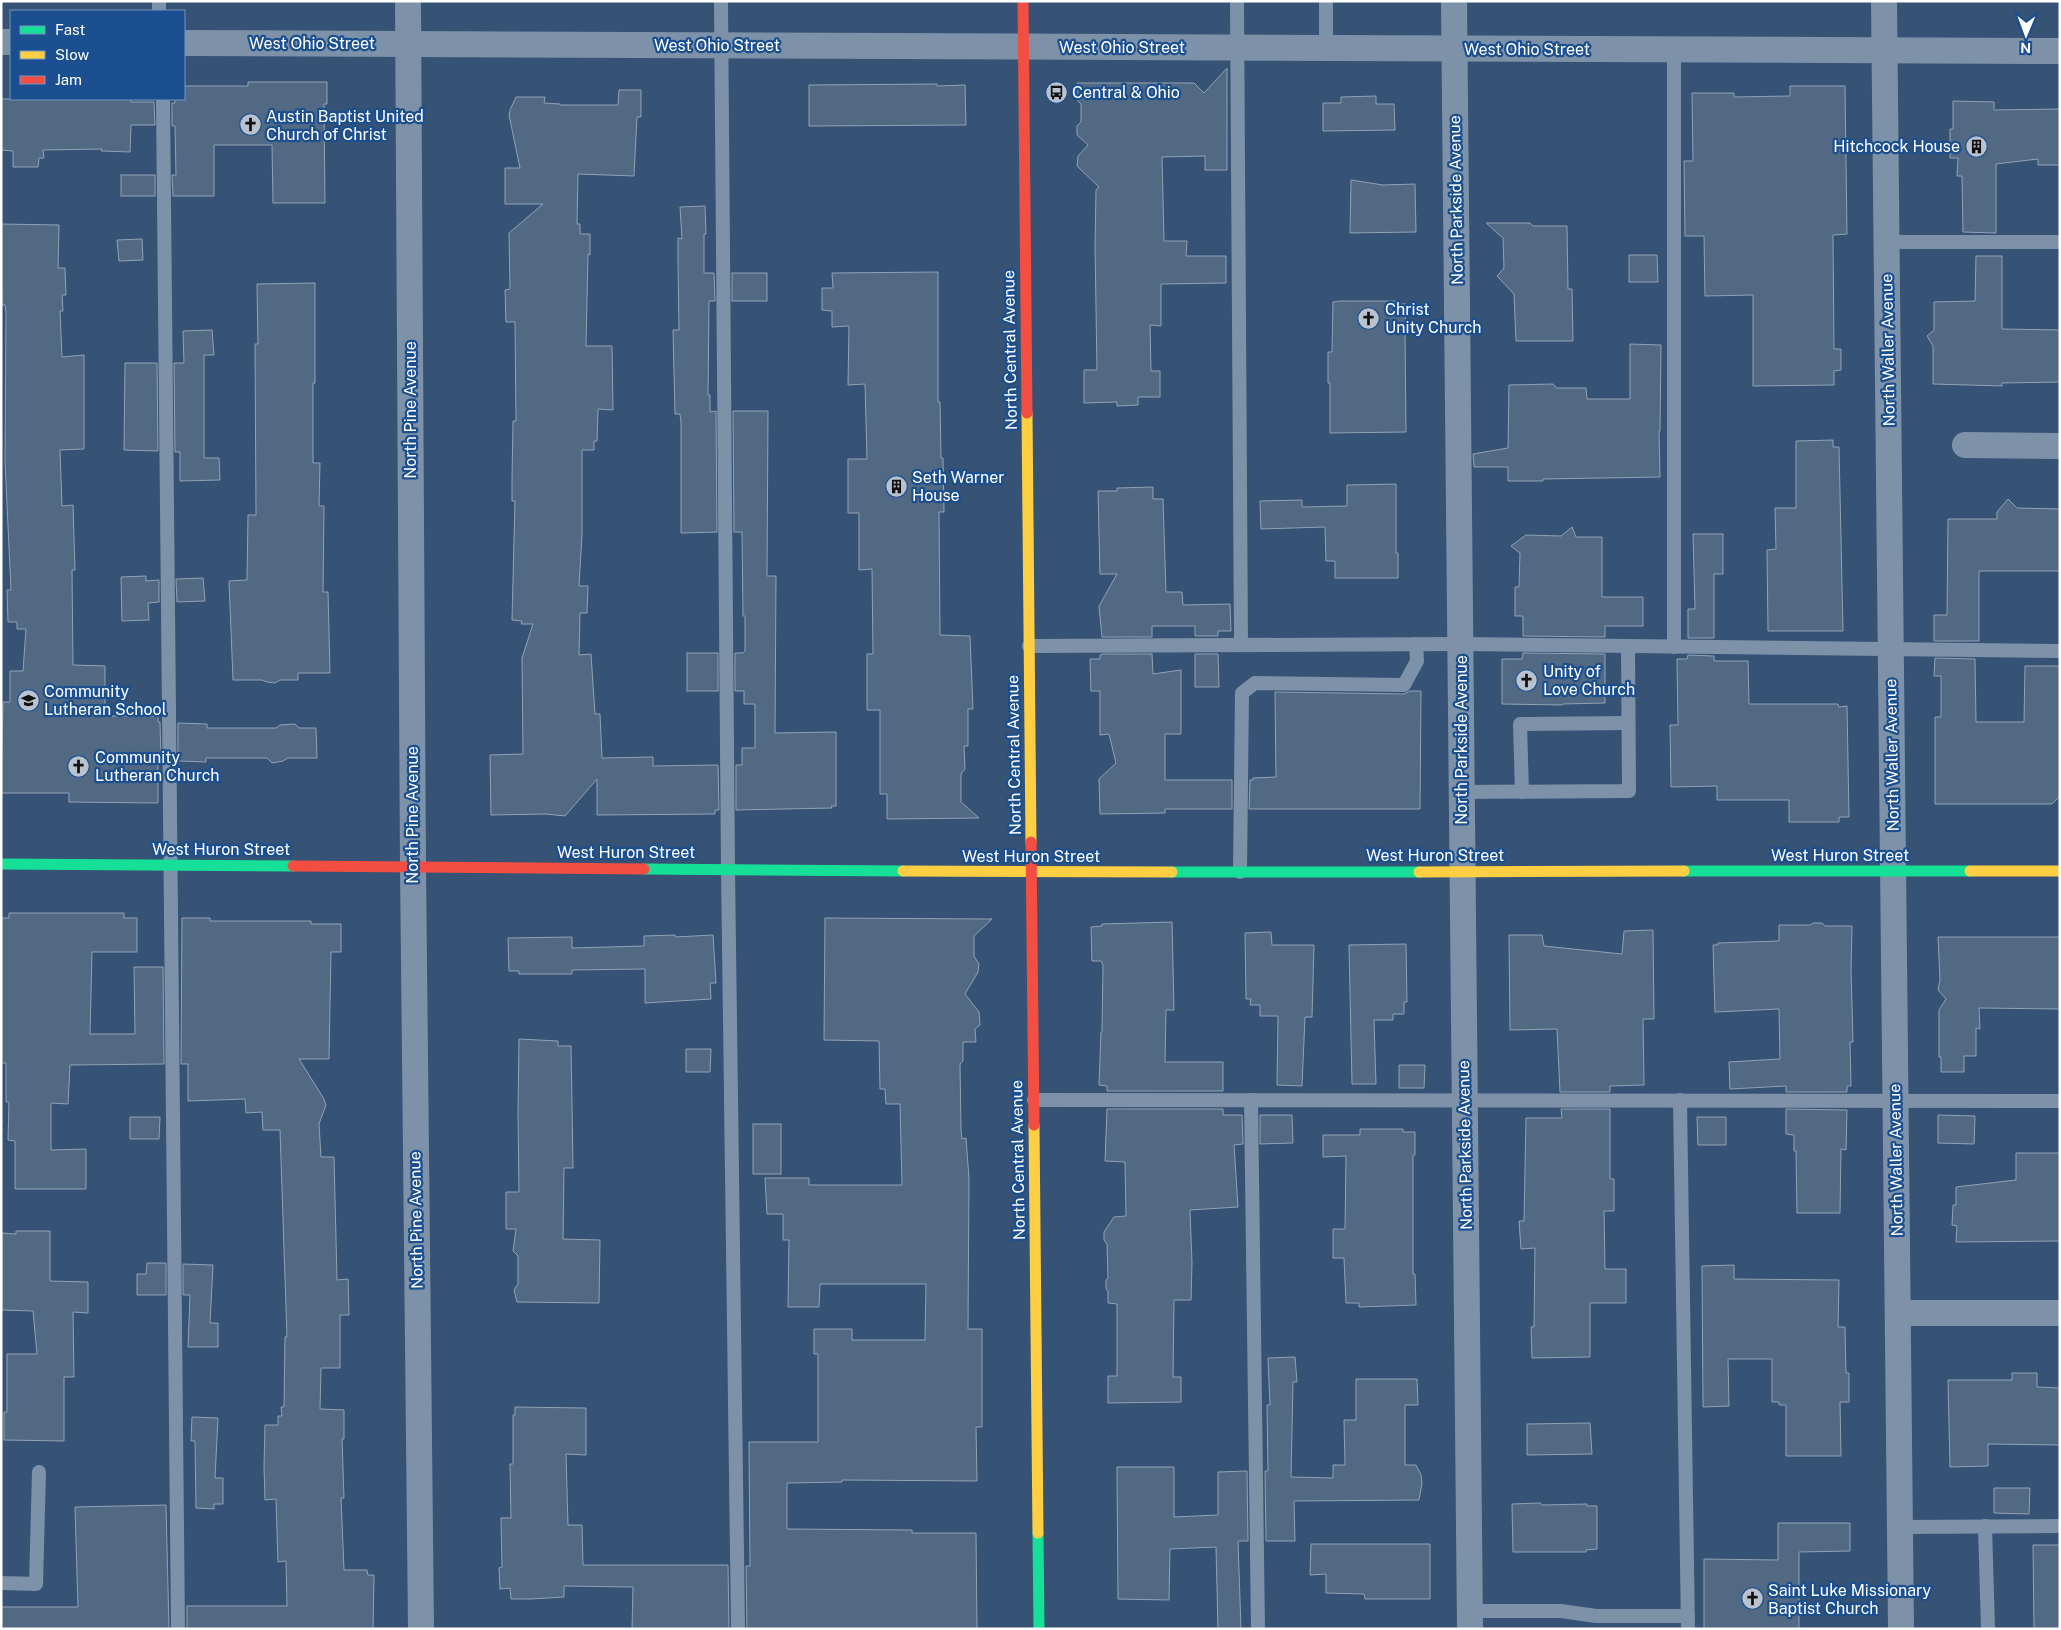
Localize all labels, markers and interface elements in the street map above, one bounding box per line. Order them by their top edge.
legend [10,10,185,100]
north arrow [2001,10,2051,60]
text: Fast [55,21,85,38]
street label: West Ohio Street [249,34,375,53]
street label: West Ohio Street [654,36,780,55]
street label: West Ohio Street [1059,38,1185,57]
street label: West Ohio Street [1464,40,1590,59]
text: N [2020,40,2031,56]
text: Slow [55,46,90,63]
text: Jam [55,71,82,88]
bus stop icon: Central & Ohio [1044,80,1068,104]
place label: Central & Ohio [1072,83,1180,102]
place label: Austin Baptist United Church of Christ [266,107,424,144]
church icon: Austin Baptist United Church of Christ [238,113,262,137]
street label: North Parkside Avenue [1445,115,1467,285]
building icon: Hitchcock House [1964,134,1988,158]
place label: Hitchcock House [1833,137,1960,156]
street label: North Central Avenue [999,270,1021,430]
street label: North Waller Avenue [1877,274,1899,426]
place label: Christ Unity Church [1385,300,1482,337]
church icon: Christ Unity Church [1357,306,1381,330]
street label: North Pine Avenue [401,341,420,479]
place label: Seth Warner House [912,468,1005,505]
building icon: Seth Warner House [884,474,908,498]
street label: North Parkside Avenue [1452,655,1471,825]
place label: Unity of Love Church [1543,662,1635,699]
church icon: Unity of Love Church [1515,668,1539,692]
street label: North Central Avenue [1003,675,1025,835]
street label: North Waller Avenue [1881,679,1903,831]
place label: Community Lutheran School [44,682,167,719]
school or university icon: Community Lutheran School [16,688,40,712]
street label: North Pine Avenue [403,746,422,884]
place label: Community Lutheran Church [95,748,220,785]
church icon: Community Lutheran Church [67,754,91,778]
street label: West Huron Street [152,840,290,859]
street label: West Huron Street [557,843,695,862]
street label: West Huron Street [1366,846,1504,865]
street label: West Huron Street [1771,846,1909,865]
street label: West Huron Street [962,847,1100,866]
street label: North Parkside Avenue [1454,1060,1476,1230]
street label: North Central Avenue [1007,1080,1029,1240]
street label: North Waller Avenue [1885,1084,1907,1236]
street label: North Pine Avenue [405,1151,427,1289]
place label: Saint Luke Missionary Baptist Church [1768,1581,1932,1618]
church icon: Saint Luke Missionary Baptist Church [1740,1587,1764,1611]

